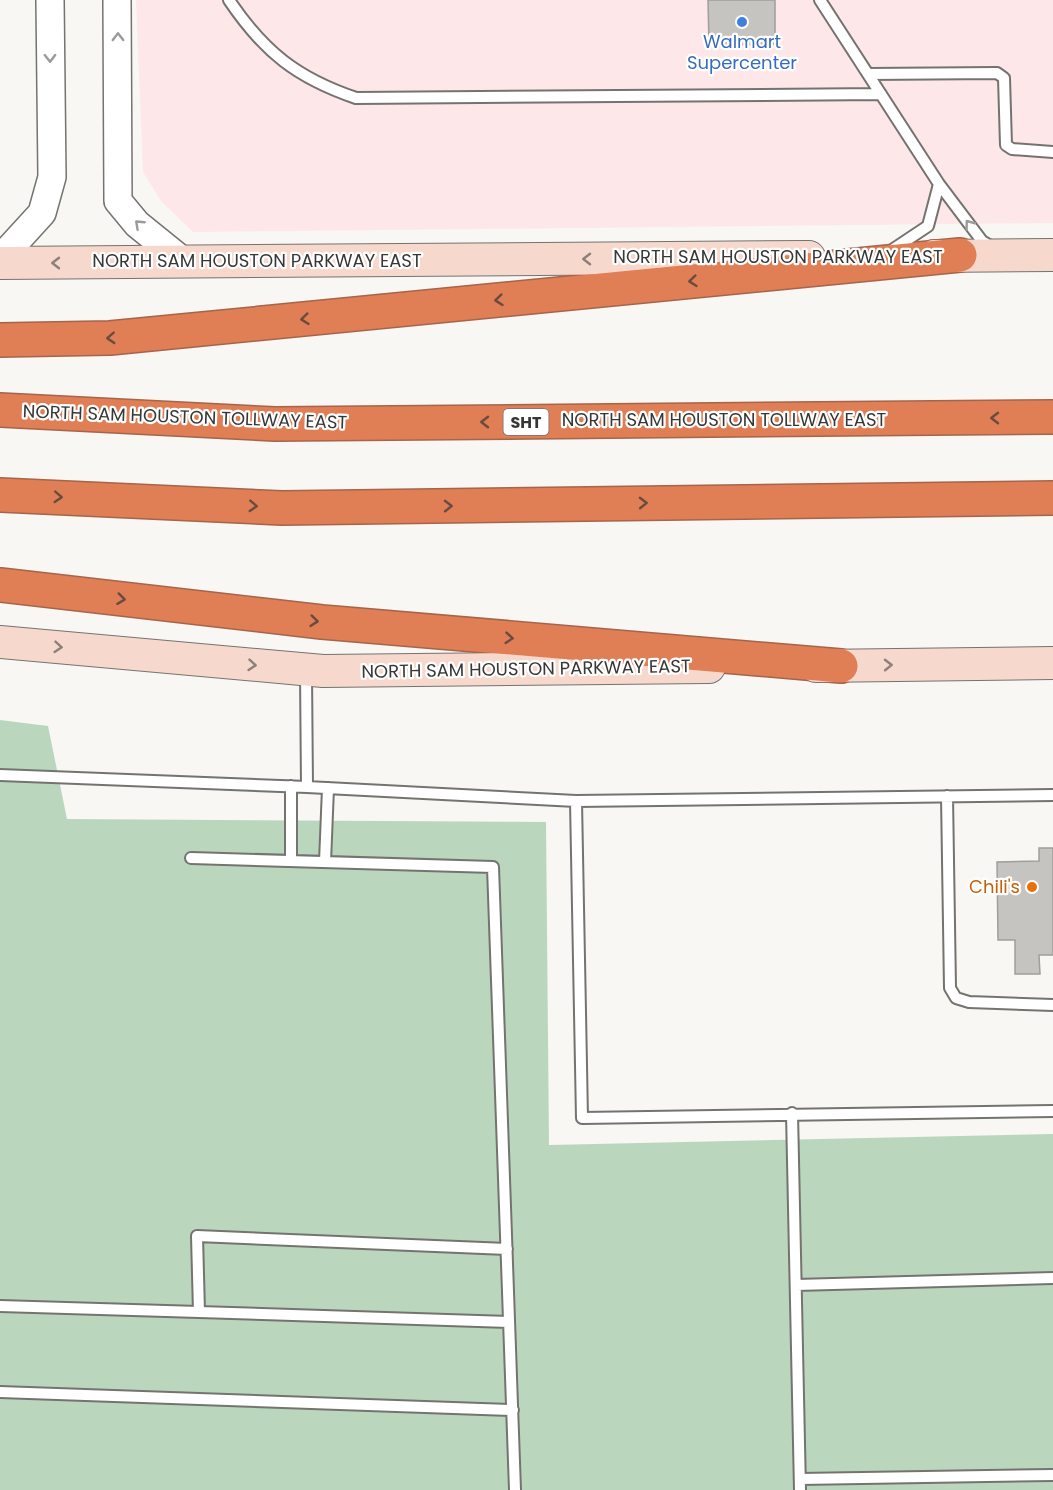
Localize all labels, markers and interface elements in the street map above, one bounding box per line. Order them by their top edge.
marker: Walmart Supercenter [735,15,749,29]
place label: Walmart Supercenter [687,29,797,75]
one-way arrow [112,33,124,42]
one-way arrow [44,54,56,63]
one-way arrow [965,220,976,231]
one-way arrow [136,221,147,232]
street label: NORTH SAM HOUSTON PARKWAY EAST [613,244,943,269]
street label: NORTH SAM HOUSTON PARKWAY EAST [92,248,422,273]
one-way arrow [582,253,591,265]
one-way arrow [51,256,60,269]
one-way arrow [689,274,698,287]
one-way arrow [494,293,504,306]
one-way arrow [300,312,309,325]
one-way arrow [106,331,115,344]
street label: NORTH SAM HOUSTON TOLLWAY EAST [22,398,348,435]
street label: NORTH SAM HOUSTON TOLLWAY EAST [562,407,887,432]
road number: SHT [504,409,548,435]
one-way arrow [990,412,999,424]
one-way arrow [480,416,489,428]
one-way arrow [54,491,63,504]
one-way arrow [639,497,648,509]
one-way arrow [249,500,258,513]
one-way arrow [444,500,453,512]
one-way arrow [116,592,125,605]
one-way arrow [310,614,319,627]
one-way arrow [504,631,513,644]
one-way arrow [54,640,63,653]
street label: NORTH SAM HOUSTON PARKWAY EAST [361,653,691,684]
one-way arrow [248,658,257,671]
one-way arrow [884,659,893,672]
place label: Chili's [969,874,1020,899]
marker: Chili's [1025,880,1039,894]

